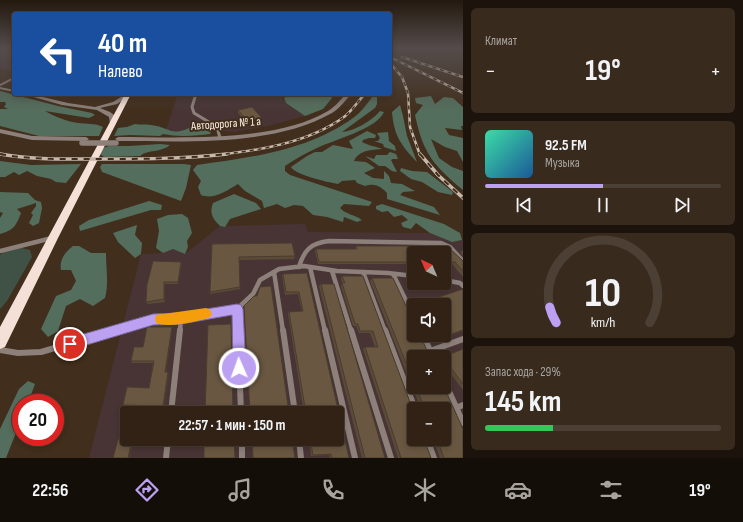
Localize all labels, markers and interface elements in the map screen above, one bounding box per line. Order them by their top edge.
text: 40 m [98,27,147,60]
icon: left [32,28,84,80]
text: Климат [485,33,517,49]
text: 19° [585,53,621,89]
text: − [485,58,496,85]
text: + [710,58,721,85]
text: Налево [98,61,143,82]
street label: Автодорога № 1 а [190,114,262,134]
text: 92.5 FM [545,136,587,155]
text: Музыка [545,155,580,171]
icon: previous [513,194,535,216]
icon: pause [592,194,614,216]
icon: next [671,194,693,216]
north arrow [407,246,451,290]
map controls [407,246,451,446]
text: 10 [585,269,621,318]
button: sound [407,298,451,342]
text: km/h [591,314,615,331]
pin [53,327,87,361]
icon: arrive [59,333,81,355]
position arrow [218,347,260,389]
button: + [407,350,451,394]
text: Запас хода · 29% [485,364,561,380]
text: 145 km [485,384,561,420]
speed limit sign: 20 [12,394,64,446]
button: − [407,402,451,446]
text: 22:57 · 1 мин · 150 m [178,416,286,435]
icon: directions [133,476,161,504]
icon: music [226,476,254,504]
icon: phone [319,476,347,504]
icon: climate [411,476,439,504]
icon: car [504,476,532,504]
icon: filters [597,476,625,504]
text: 22:56 [32,480,69,501]
text: 19° [689,480,711,501]

